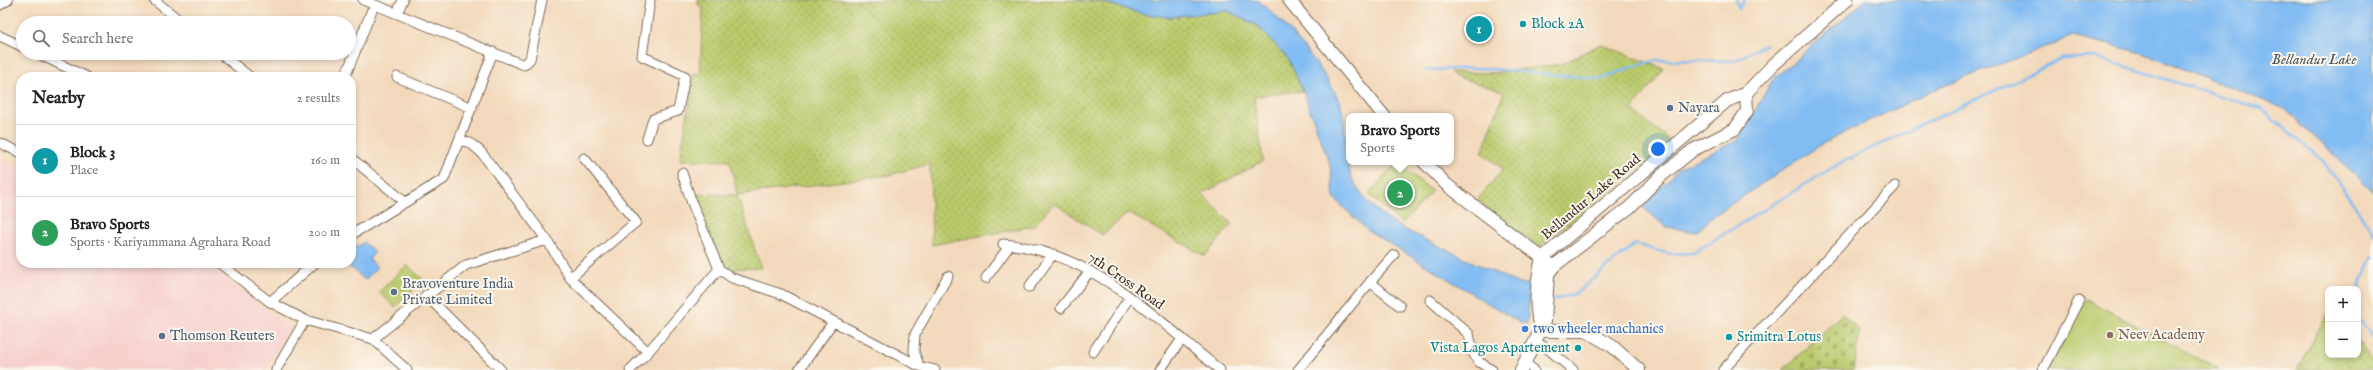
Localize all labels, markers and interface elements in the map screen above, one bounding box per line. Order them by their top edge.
pin: 1 [1466,14,1492,44]
place label: Block 2A [1531,15,1585,33]
search box [16,16,356,60]
marker: Block 2A [1518,19,1528,29]
icon: search [30,27,52,49]
text: Search here [62,29,133,48]
water label: Bellandur Lake [2272,50,2356,69]
text: Nearby [32,88,85,109]
text: 2 results [296,90,340,107]
place label: Nayara [1678,99,1721,117]
marker: Nayara [1665,103,1675,113]
popup [1346,113,1454,165]
text: Bravo Sports [1360,121,1440,140]
your location [1648,139,1668,159]
text: Sports [1360,140,1395,157]
text: Block 3 [70,143,115,162]
street label: Bellandur Lake Road [1538,150,1645,244]
text: 1 [43,152,47,169]
text: 160 m [310,152,340,169]
text: Place [70,162,98,179]
pin: 2 [1387,178,1413,208]
text: Bravo Sports [70,215,149,234]
text: 2 [42,224,48,241]
text: 200 m [308,224,340,241]
text: Sports · Kariyammana Agrahara Road [70,234,271,251]
street label: 7th Cross Road [1084,248,1168,314]
place label: Bravoventure India Private Limited [402,275,514,309]
map controls [2325,286,2361,358]
button: + [2325,286,2361,322]
marker: Bravoventure India Private Limited [389,287,399,297]
place label: two wheeler machanics [1533,320,1664,338]
button: − [2325,322,2361,358]
marker: two wheeler machanics [1520,324,1530,334]
place label: Neev Academy [2118,326,2205,344]
place label: Thomson Reuters [170,327,275,345]
place label: Srimitra Lotus [1737,328,1821,346]
marker: Neev Academy [2105,330,2115,340]
marker: Thomson Reuters [157,331,167,341]
marker: Srimitra Lotus [1724,332,1734,342]
place label: Vista Lagos Apartement [1429,339,1570,357]
marker: Vista Lagos Apartement [1573,343,1583,353]

